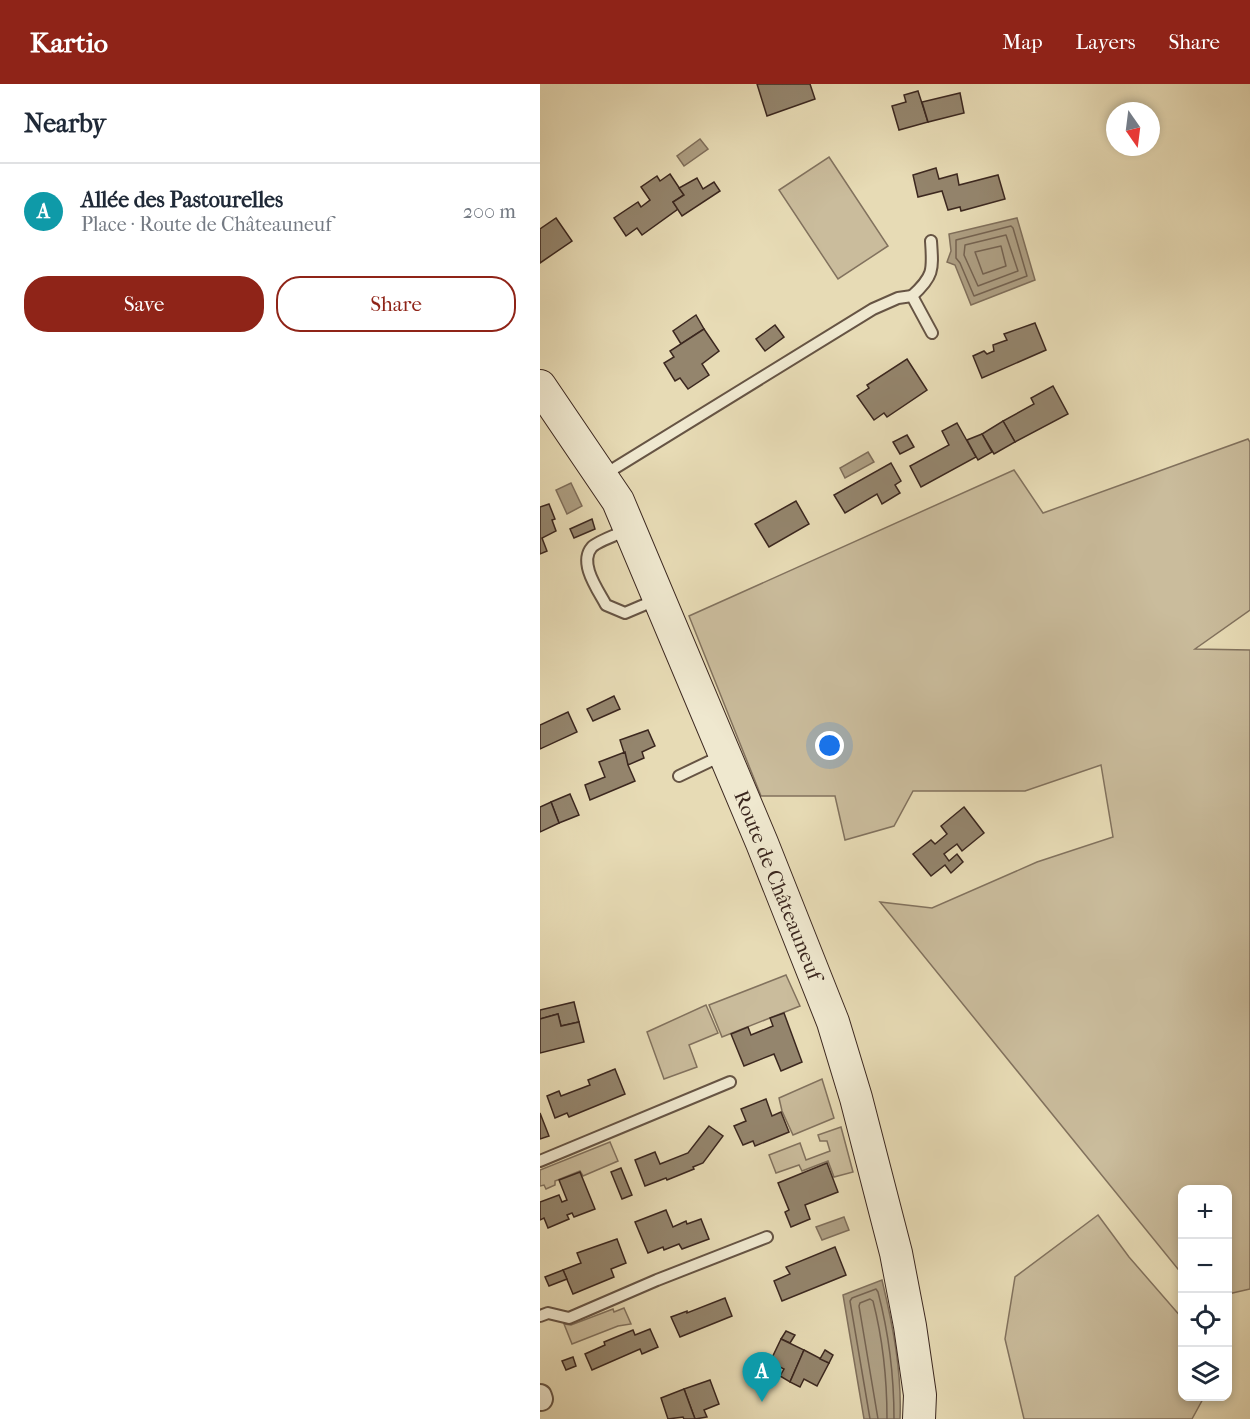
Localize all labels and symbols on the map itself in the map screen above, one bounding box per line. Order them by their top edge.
north arrow [1106,102,1160,156]
your location [815,731,844,760]
street label: Route de Châteauneuf [729,787,829,987]
pin: A [742,1352,782,1402]

